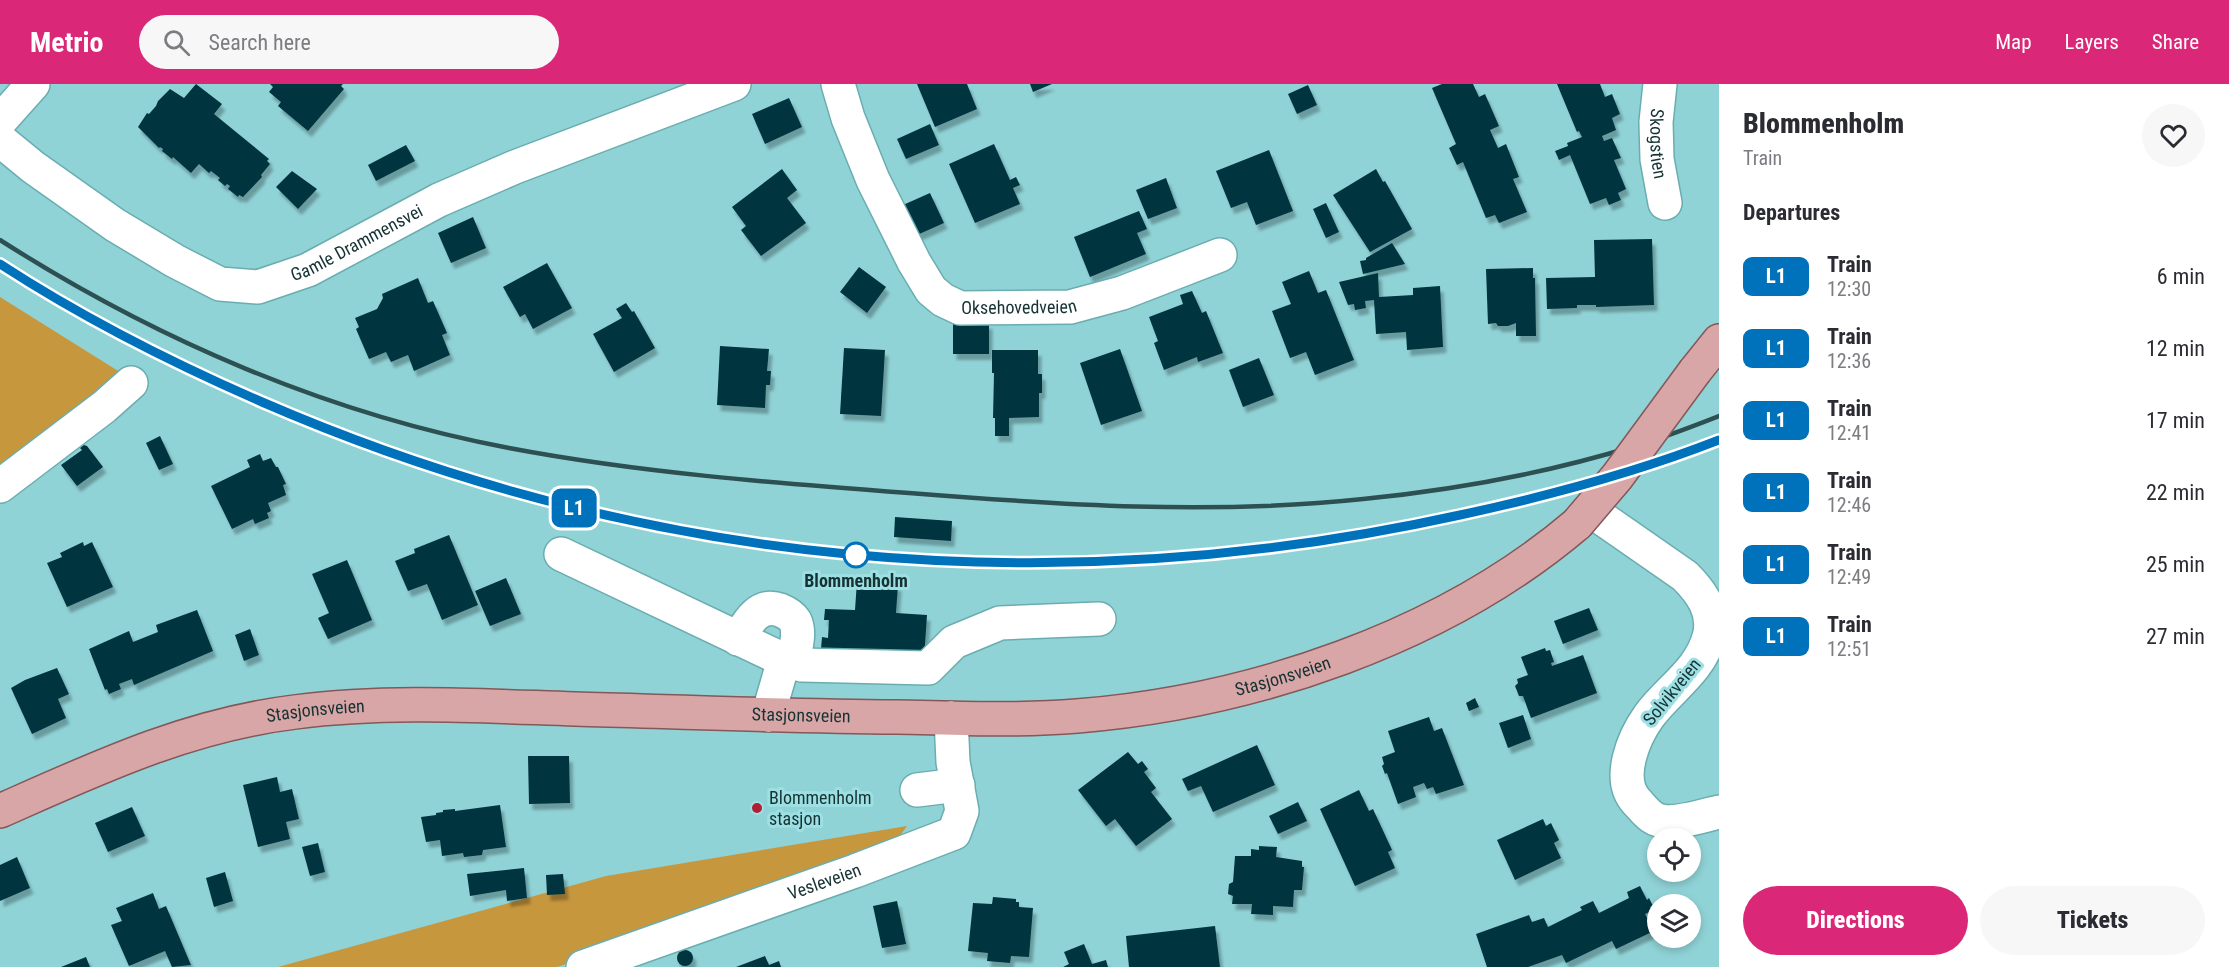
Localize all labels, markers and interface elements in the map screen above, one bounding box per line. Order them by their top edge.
search box [139,15,559,69]
text: Metrio [30,26,103,59]
icon: search [160,26,193,59]
text: Search here [208,30,311,55]
text: Map [1995,30,2032,54]
text: Layers [2065,30,2119,54]
text: Share [2152,30,2199,54]
button: heart [2142,104,2205,167]
text: Blommenholm [1743,107,1904,140]
street label: Skogstien [1646,108,1671,180]
text: Train [1743,146,1782,170]
street label: Gamle Drammensvei [288,200,426,285]
text: Departures [1743,200,1840,225]
text: Train [1827,252,1872,277]
text: L1 [1766,264,1786,288]
text: 6 min [2157,264,2205,289]
text: 12:30 [1827,277,1871,301]
street label: Oksehovedveien [961,295,1079,318]
text: Train [1827,324,1872,349]
text: L1 [1766,336,1786,360]
text: 12 min [2146,336,2205,361]
text: 12:36 [1827,349,1871,373]
text: Train [1827,396,1872,421]
text: L1 [1766,408,1786,432]
text: 17 min [2146,408,2205,433]
text: 12:41 [1827,421,1871,445]
text: Train [1827,468,1872,493]
text: L1 [1766,480,1786,504]
text: 22 min [2146,480,2205,505]
line badge: L1 [547,488,601,528]
text: 12:46 [1827,493,1871,517]
text: L1 [564,496,584,520]
text: Train [1827,540,1872,565]
marker: Blommenholm [843,542,869,568]
text: L1 [1766,552,1786,576]
text: 25 min [2146,552,2205,577]
text: 12:49 [1827,565,1871,589]
place label: Blommenholm [804,570,908,591]
text: Train [1827,612,1872,637]
text: L1 [1766,624,1786,648]
text: 27 min [2146,624,2205,649]
text: 12:51 [1827,637,1871,661]
street label: Stasjonsveien [1233,652,1333,700]
street label: Solvikveien [1638,654,1705,729]
street label: Stasjonsveien [265,695,365,726]
street label: Stasjonsveien [751,703,851,726]
place label: Blommenholm stasjon [769,787,872,829]
marker: Blommenholm stasjon [750,801,764,815]
map controls [1647,828,1701,948]
button: locate [1647,828,1701,882]
street label: Vesleveien [785,859,864,904]
button: Directions [1743,886,1968,955]
button: Tickets [1980,886,2205,955]
button: layers [1647,894,1701,948]

